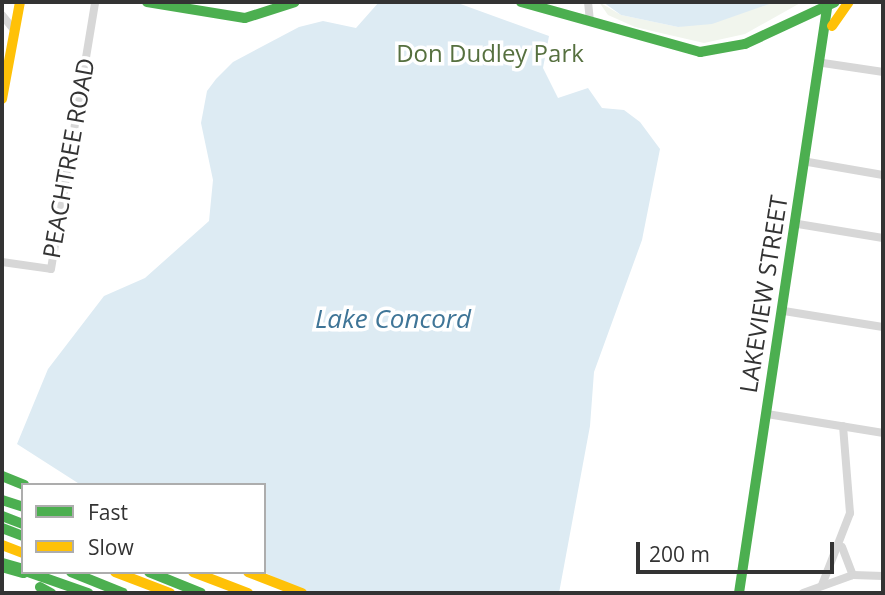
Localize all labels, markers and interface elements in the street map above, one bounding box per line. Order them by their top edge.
park label: Don Dudley Park [396,39,584,67]
street label: PEACHTREE ROAD [36,56,100,260]
street label: LAKEVIEW STREET [733,193,793,395]
water label: Lake Concord [315,303,471,335]
legend [21,483,266,574]
text: Fast [88,498,128,526]
scale bar [640,528,838,572]
text: Slow [88,533,134,561]
text: 200 m [649,540,710,568]

